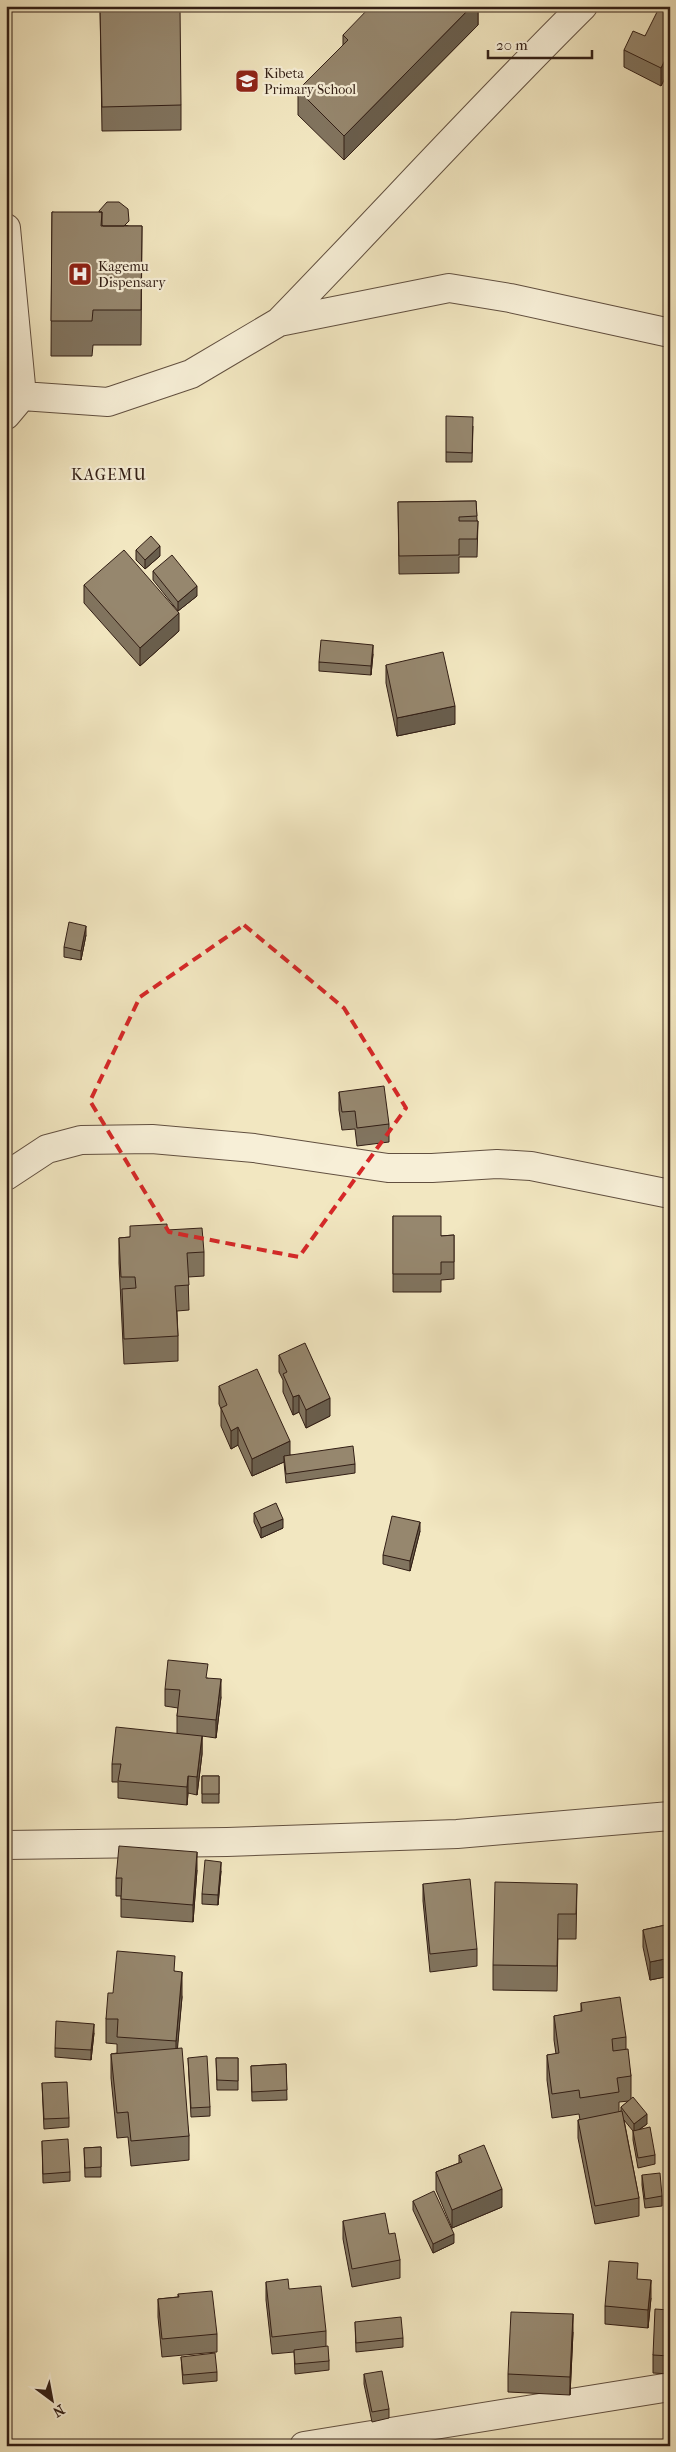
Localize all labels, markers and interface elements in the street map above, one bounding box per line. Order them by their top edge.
scale bar [488,28,592,60]
text: 20 m [496,36,528,54]
place label: Kibeta Primary School [264,65,356,98]
school or university icon: Kibeta Primary School [234,68,260,94]
place label: Kagemu Dispensary [98,258,166,291]
hospital icon: Kagemu Dispensary [67,261,93,287]
district label: KAGEMU [71,465,147,484]
north arrow [28,2374,78,2424]
text: N [49,2401,68,2421]

